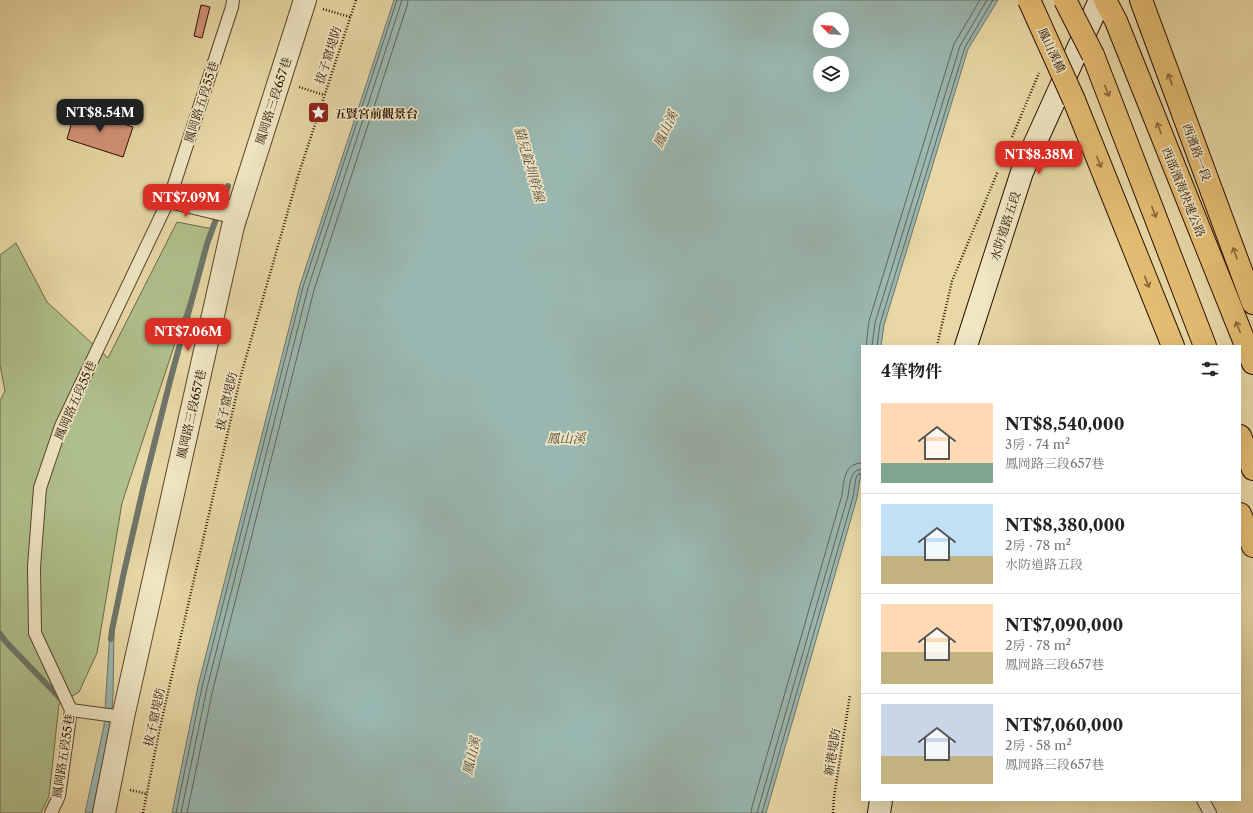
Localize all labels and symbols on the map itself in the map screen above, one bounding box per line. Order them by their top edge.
north arrow [813,12,849,48]
street label: 拔子窟堤防 [312,24,344,86]
street label: 鳳山溪橋 [1035,25,1069,75]
street label: 鳳岡路三段657巷 [252,55,294,147]
street label: 鳳岡路五段55巷 [181,59,221,145]
one-way arrow [1165,73,1173,85]
one-way arrow [1104,84,1112,96]
pin: NT$8.54M [59,99,141,133]
place icon: 五賢宮前觀景台 [306,100,332,126]
place label: 五賢宮前觀景台 [334,106,418,121]
water label: 鳳山溪 [650,106,681,150]
street label: 西濱路一段 [1180,121,1214,183]
one-way arrow [1154,123,1162,135]
water label: 貓兒錠圳幹線 [512,124,549,206]
pin: NT$8.38M [998,141,1080,175]
street label: 西部濱海快速公路 [1159,145,1209,239]
one-way arrow [1096,155,1104,167]
pin: NT$7.09M [145,184,227,218]
street label: 水防道路五段 [987,189,1023,263]
one-way arrow [1150,206,1158,218]
one-way arrow [1230,248,1238,260]
one-way arrow [1144,276,1152,288]
pin: NT$7.06M [147,318,229,352]
one-way arrow [1234,321,1242,333]
street label: 鳳岡路五段55巷 [51,358,99,442]
street label: 鳳岡路三段657巷 [173,368,209,460]
street label: 拔子窟堤防 [212,370,240,432]
water label: 鳳山溪 [546,430,587,446]
street label: 拔子窟堤防 [140,686,168,748]
street label: 鳳岡路五段55巷 [49,713,77,799]
street label: 新港堤防 [821,727,843,777]
water label: 鳳山溪 [459,733,484,777]

